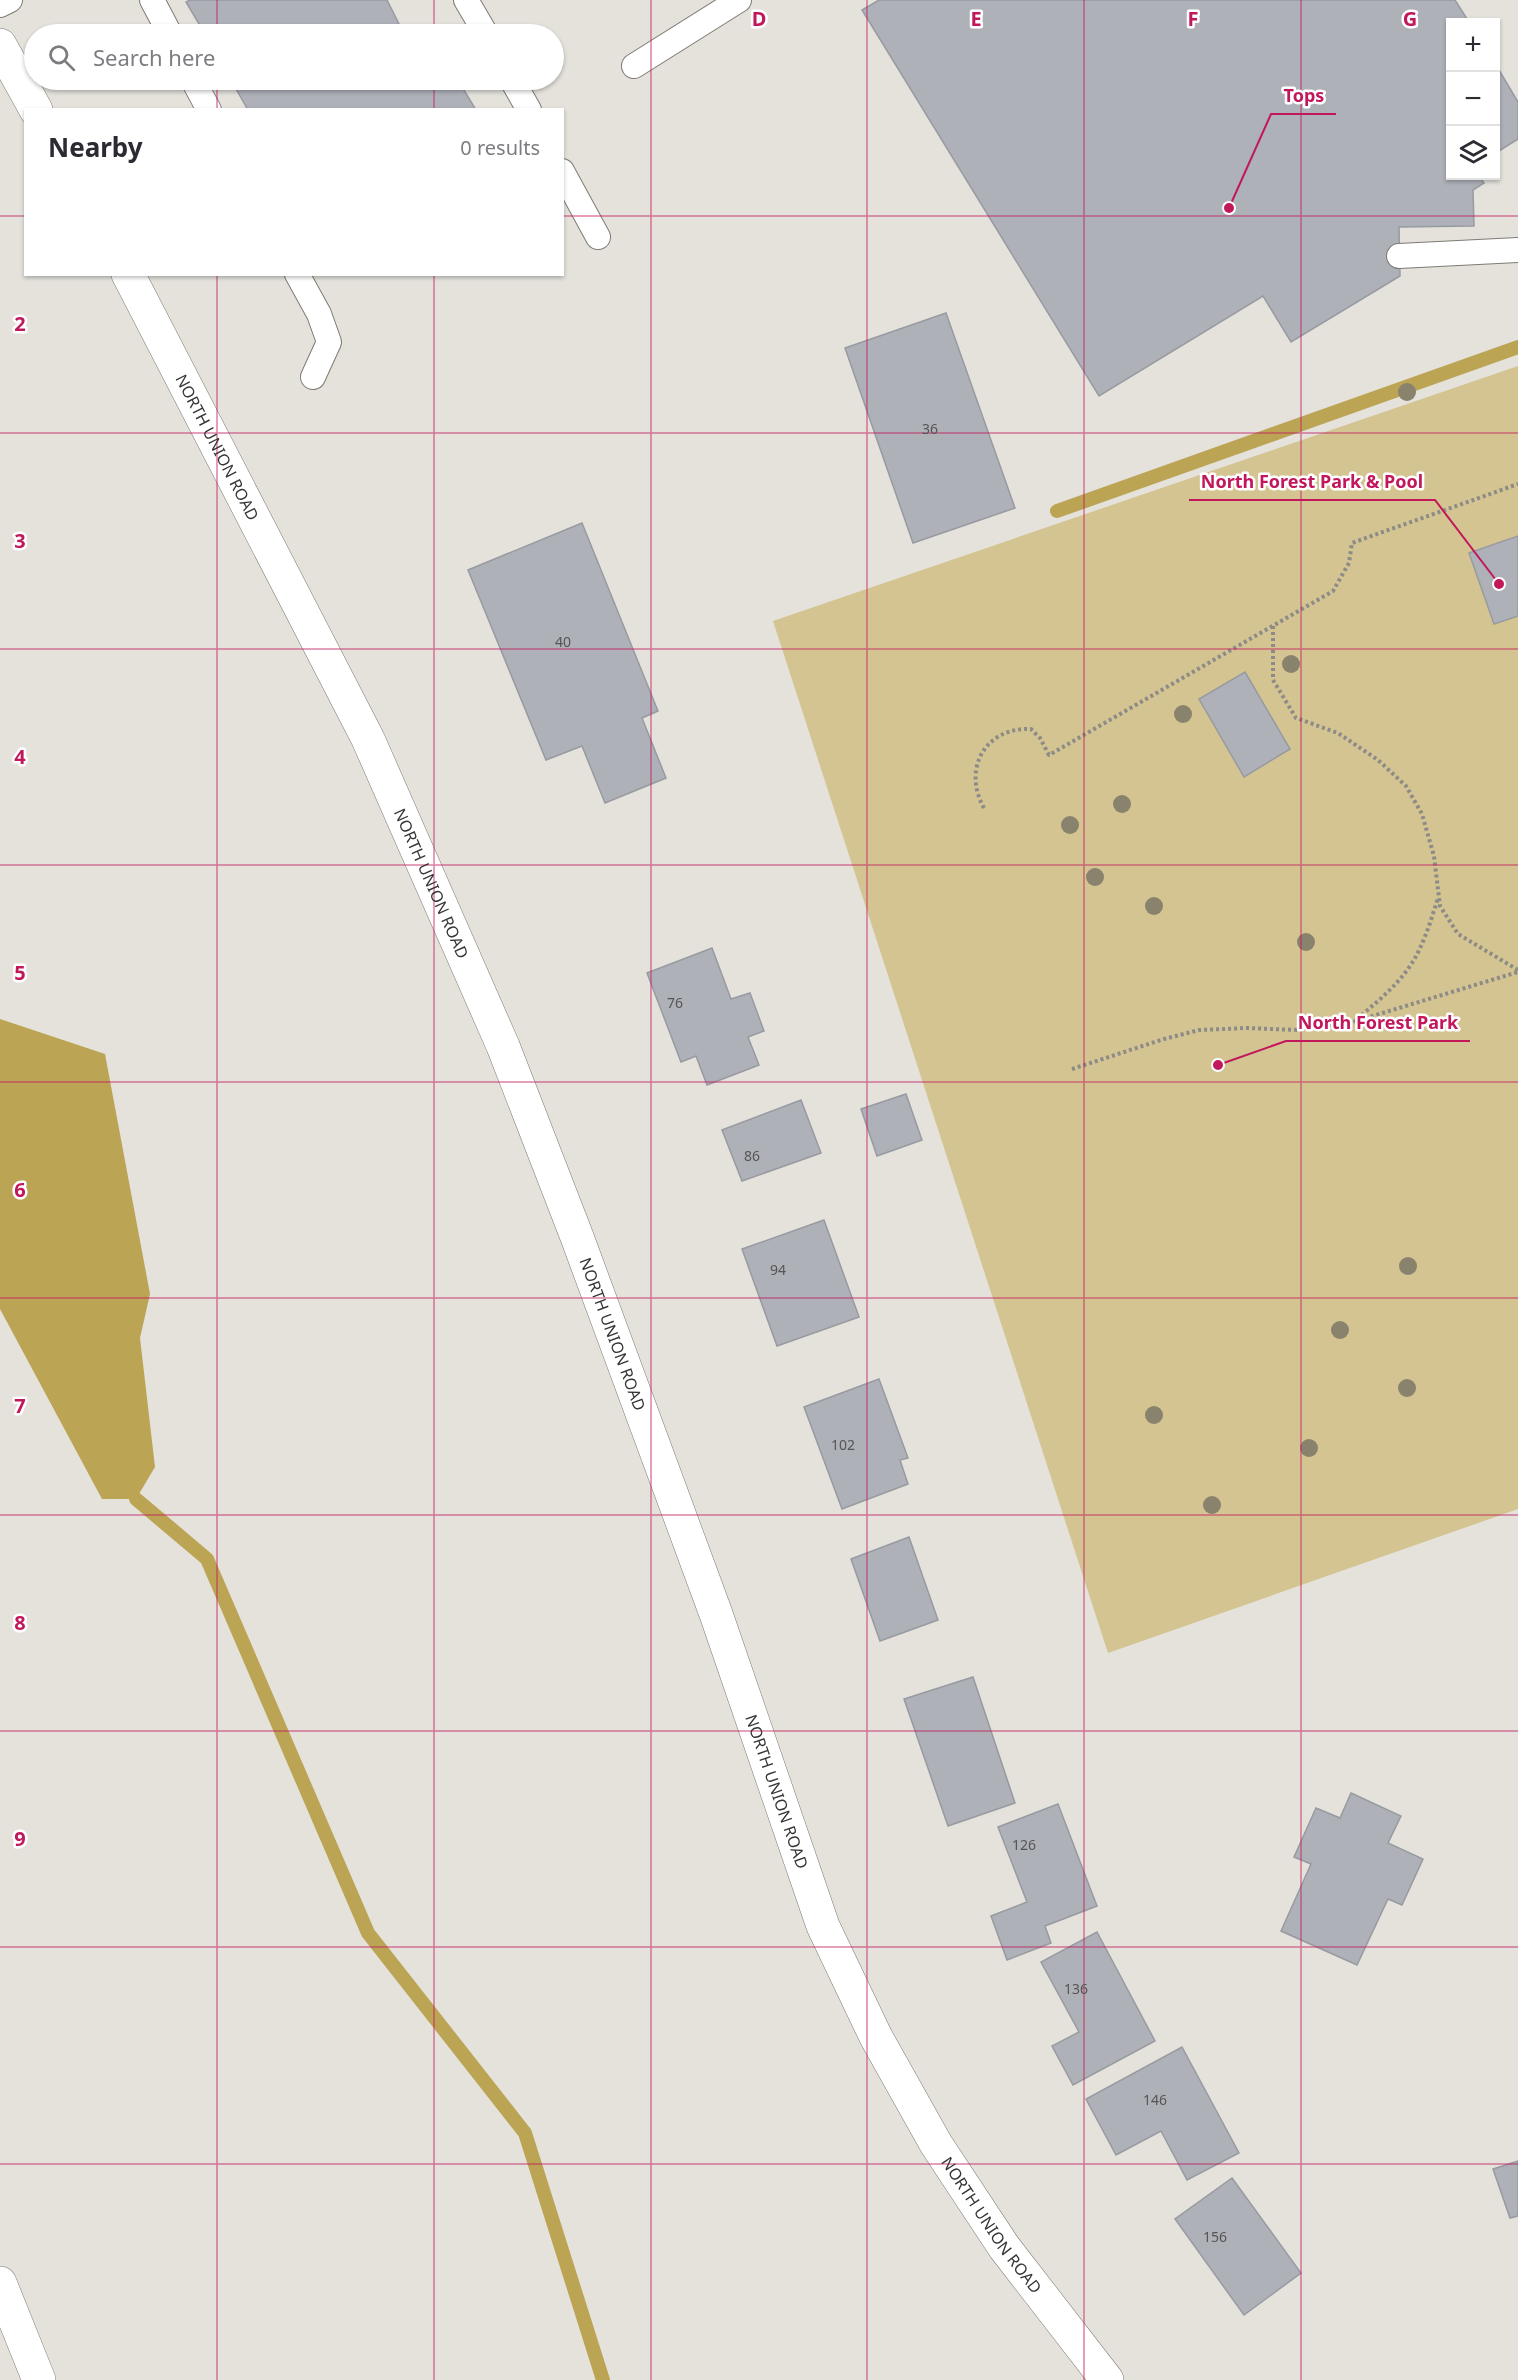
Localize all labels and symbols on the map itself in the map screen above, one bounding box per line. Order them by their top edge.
text: D [752,5,766,32]
text: E [970,5,982,32]
text: F [1188,5,1198,32]
text: G [1403,5,1417,32]
callout: Tops [1271,78,1336,114]
text: Tops [1284,83,1324,107]
text: 2 [14,310,26,337]
street label: NORTH UNION ROAD [171,370,264,524]
house number: 36 [922,419,938,438]
callout: North Forest Park & Pool [1189,464,1435,500]
text: North Forest Park & Pool [1201,469,1423,493]
text: 3 [14,527,26,554]
house number: 40 [555,632,571,651]
text: 4 [14,743,26,770]
street label: NORTH UNION ROAD [389,805,474,962]
text: 5 [14,959,26,986]
house number: 76 [667,993,683,1012]
callout: North Forest Park [1286,1005,1470,1041]
text: North Forest Park [1298,1010,1459,1034]
house number: 86 [744,1146,760,1165]
text: 6 [14,1176,26,1203]
street label: NORTH UNION ROAD [575,1254,651,1414]
house number: 94 [770,1260,786,1279]
text: 7 [14,1392,26,1419]
house number: 102 [831,1435,855,1454]
text: 8 [14,1609,26,1636]
street label: NORTH UNION ROAD [740,1711,814,1872]
text: 9 [14,1825,26,1852]
house number: 126 [1012,1835,1036,1854]
house number: 136 [1064,1979,1088,1998]
house number: 146 [1143,2090,1167,2109]
street label: NORTH UNION ROAD [936,2152,1047,2298]
house number: 156 [1203,2227,1227,2246]

